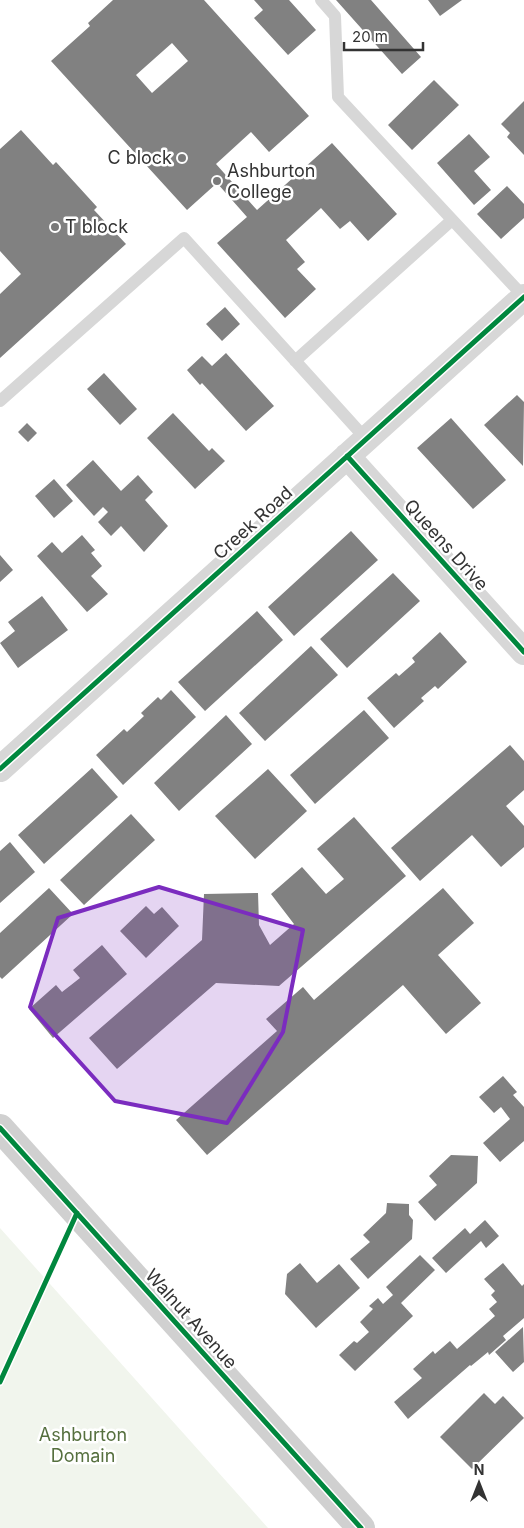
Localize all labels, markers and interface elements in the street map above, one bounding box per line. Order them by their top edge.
scale bar [344,20,423,52]
text: 20 m [352,27,388,46]
place label: C block [107,147,172,168]
marker: C block [176,152,188,164]
place label: Ashburton College [227,160,315,202]
marker: Ashburton College [211,175,223,187]
place label: T block [65,216,128,237]
marker: T block [49,221,61,233]
street label: Creek Road [209,482,296,564]
street label: Queens Drive [400,495,493,595]
street label: Walnut Avenue [141,1265,242,1373]
park label: Ashburton Domain [39,1424,127,1466]
north arrow [454,1458,504,1508]
text: N [474,1461,484,1478]

